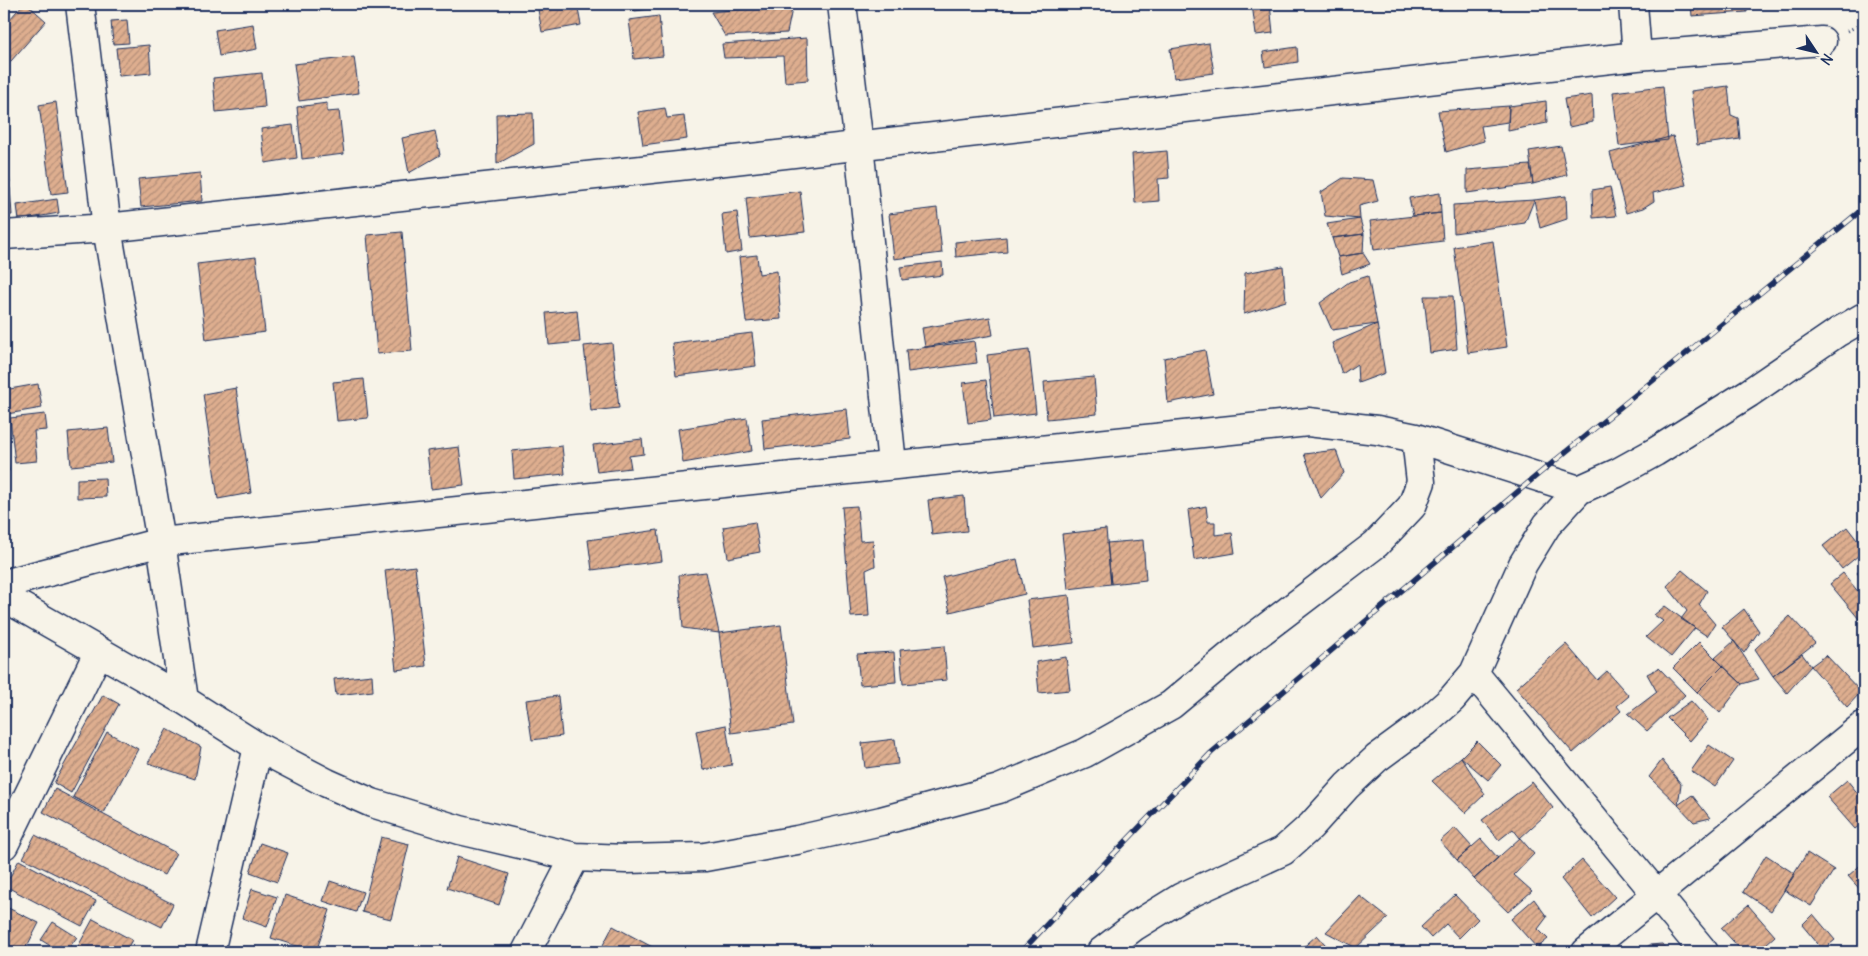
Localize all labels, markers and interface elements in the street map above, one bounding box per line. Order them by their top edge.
north arrow [1790,28,1840,78]
text: N [1816,50,1837,69]

